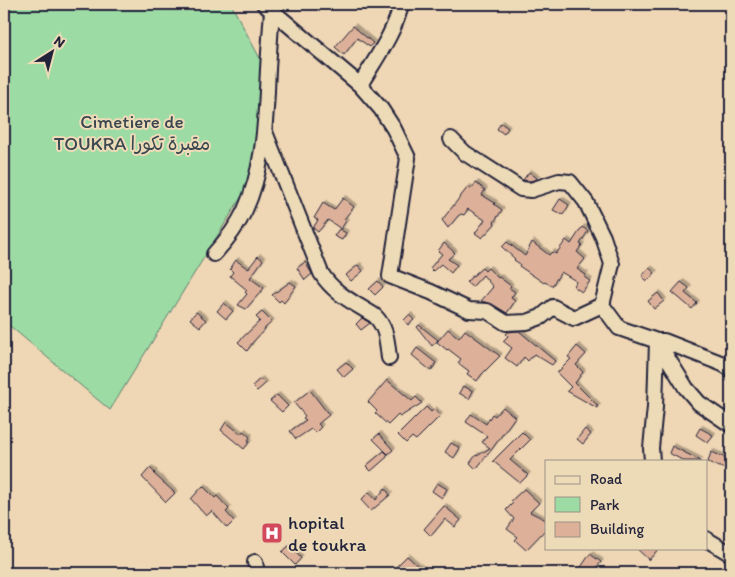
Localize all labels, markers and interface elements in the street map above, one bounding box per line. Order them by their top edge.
north arrow [28,28,78,78]
text: N [51,32,68,52]
park label: Cimetiere de TOUKRA مقبرة تكورا [54,110,210,155]
legend [545,460,708,550]
text: Road [590,470,623,488]
text: Park [590,496,620,514]
place label: hopital de toukra [288,511,366,556]
text: Building [590,520,644,538]
hospital icon: hopital de toukra [260,521,284,545]

